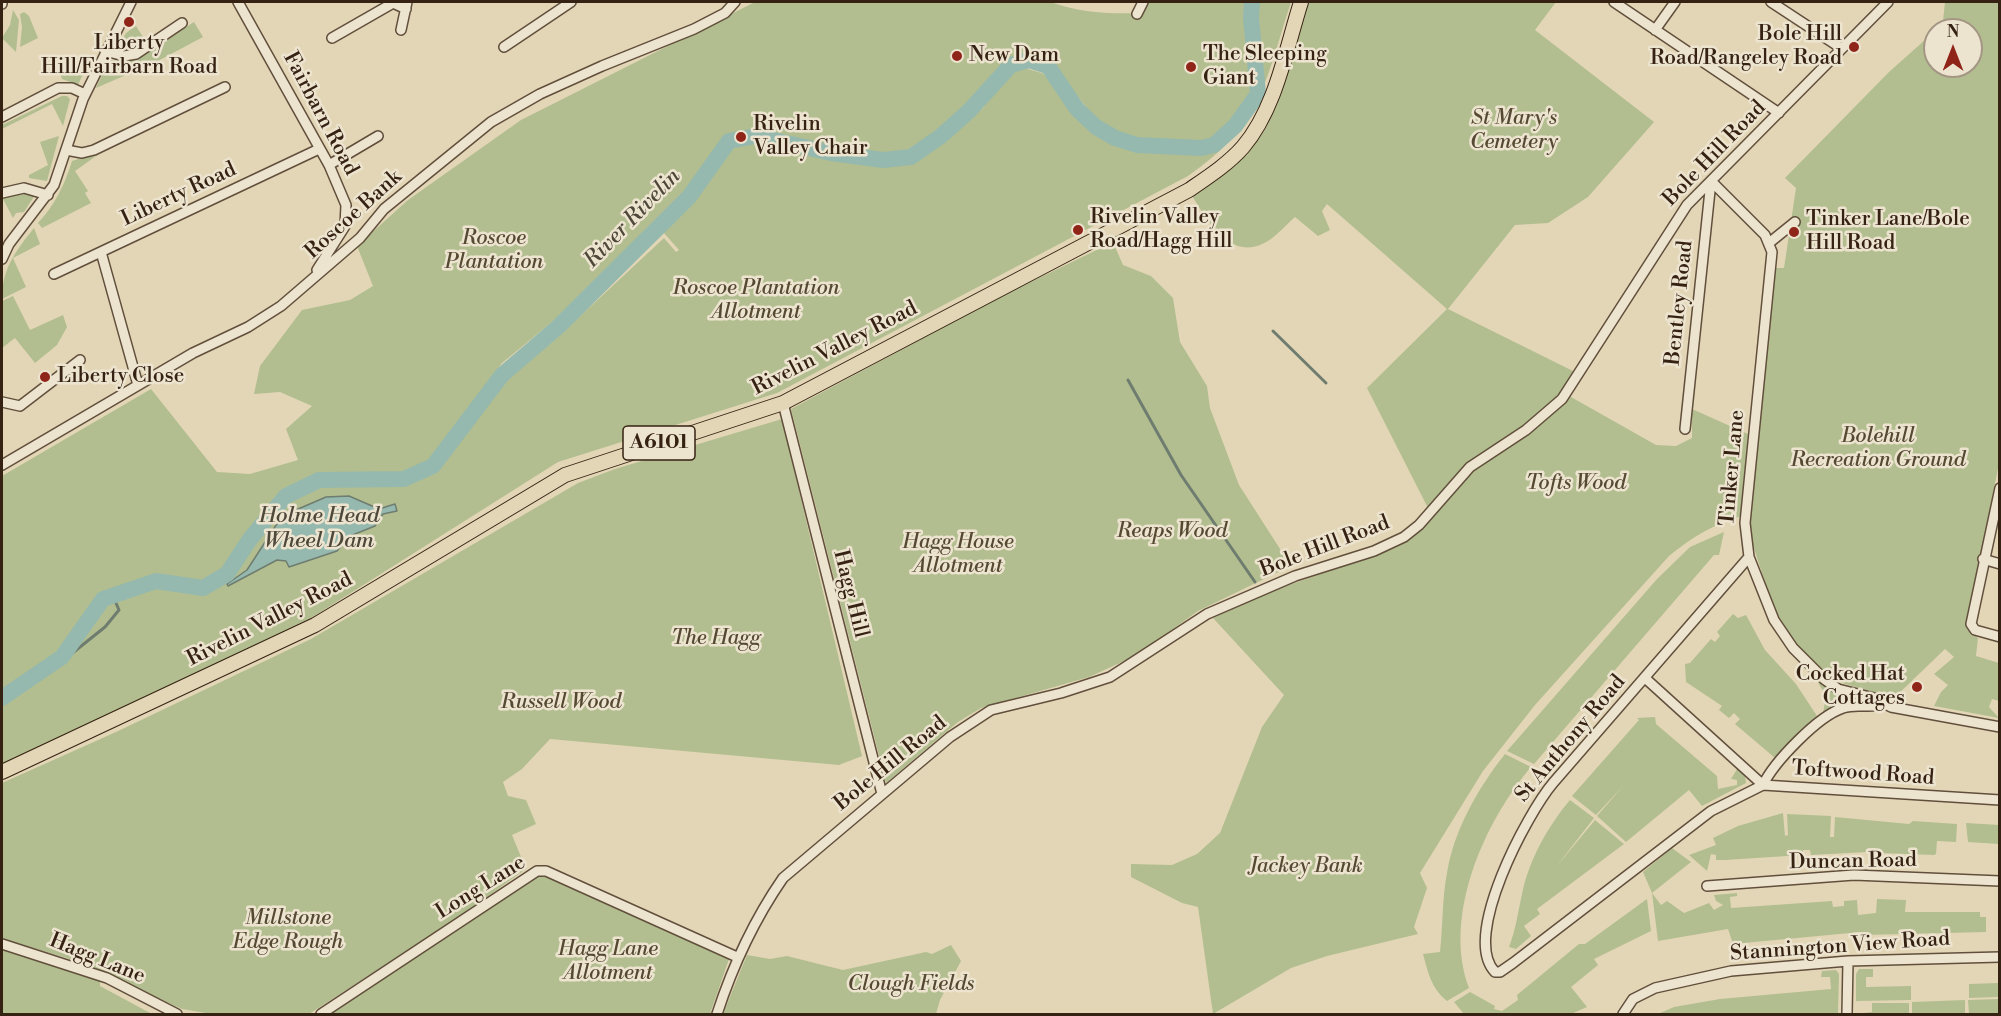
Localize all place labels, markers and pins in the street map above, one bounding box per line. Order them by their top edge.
marker: Liberty Hill/Fairbarn Road [122,15,136,29]
place label: Bole Hill Road/Rangeley Road [1650,22,1842,72]
place label: Liberty Hill/Fairbarn Road [41,31,217,81]
marker: Bole Hill Road/Rangeley Road [1847,40,1861,54]
place label: The Sleeping Giant [1203,42,1327,92]
place label: New Dam [969,43,1059,69]
marker: New Dam [950,49,964,63]
marker: The Sleeping Giant [1184,60,1198,74]
place label: Rivelin Valley Chair [753,112,868,162]
marker: Rivelin Valley Chair [734,130,748,144]
place label: Rivelin Valley Road/Hagg Hill [1090,205,1232,255]
place label: Tinker Lane/Bole Hill Road [1806,207,1970,257]
marker: Rivelin Valley Road/Hagg Hill [1071,223,1085,237]
marker: Tinker Lane/Bole Hill Road [1787,225,1801,239]
place label: Liberty Close [57,364,184,390]
marker: Liberty Close [38,370,52,384]
place label: Cocked Hat Cottages [1796,662,1905,712]
marker: Cocked Hat Cottages [1910,680,1924,694]

